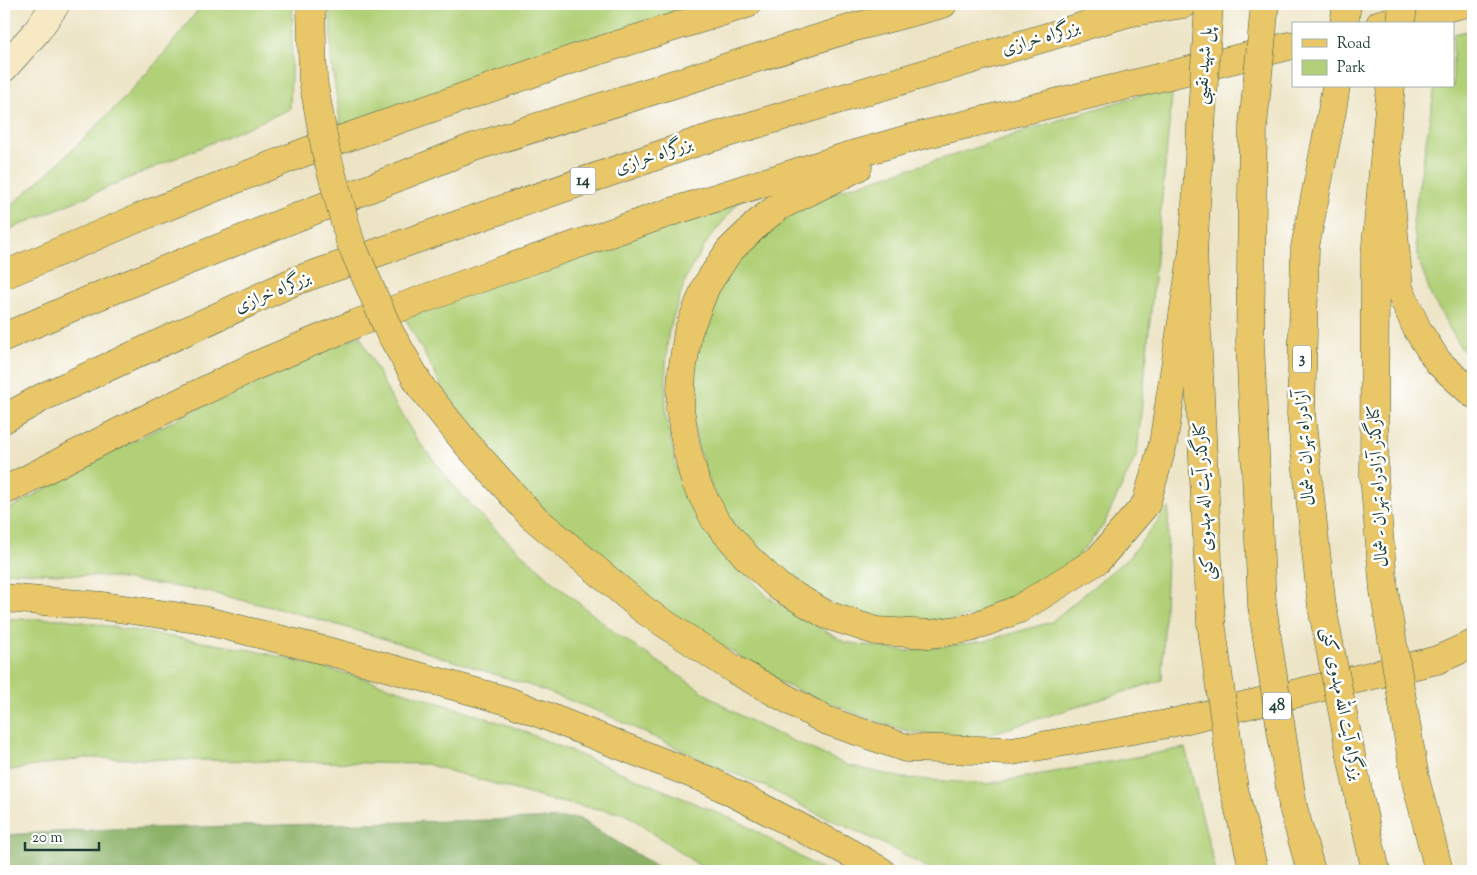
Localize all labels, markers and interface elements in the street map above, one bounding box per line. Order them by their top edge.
street label: بزرگراه خرازی [998,14,1083,63]
legend [1292,22,1454,88]
street label: پل شهید نقیبی [1189,25,1221,106]
text: Road [1337,34,1371,55]
text: Park [1337,58,1366,79]
street label: بزرگراه خرازی [611,131,696,182]
road number: 14 [570,168,596,195]
street label: بزرگراه خرازی [230,264,315,321]
road number: 3 [1293,346,1311,372]
street label: آزادراه تهران - شمال [1289,387,1323,507]
street label: کنارگذر آزادراه تهران - شمال [1360,404,1396,568]
street label: کنارگذر آیت اله مهدوی کنی [1186,421,1222,581]
street label: بزرگراه آیت الله مهدوی کنی [1313,625,1372,783]
road number: 48 [1263,692,1291,719]
scale bar [25,820,99,852]
text: 20 m [32,828,63,849]

